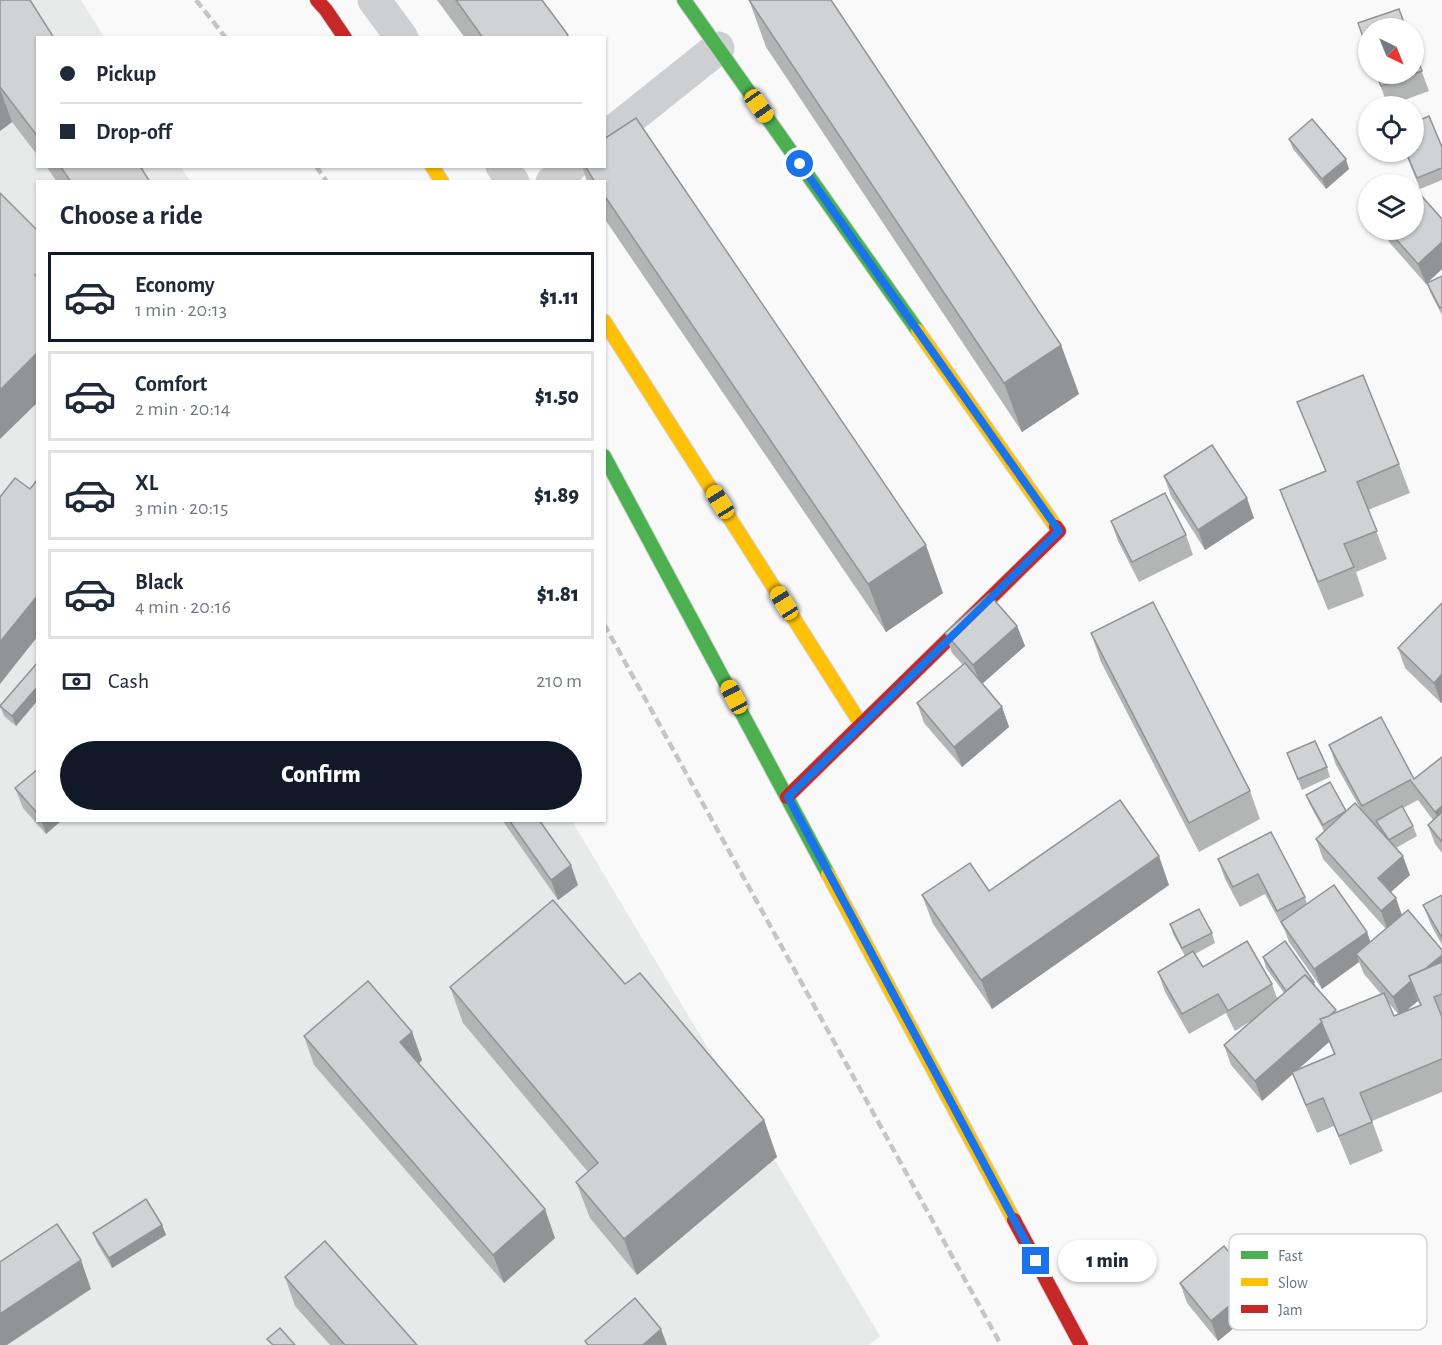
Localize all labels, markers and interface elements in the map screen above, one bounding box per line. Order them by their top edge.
north arrow [1358,18,1424,84]
map controls [1358,18,1424,240]
text: Pickup [96,63,156,85]
car [741,86,777,126]
button: locate [1358,96,1424,162]
text: Drop-off [96,121,172,143]
route start [786,150,813,177]
button: layers [1358,174,1424,240]
text: Choose a ride [60,202,203,229]
icon: car [63,270,117,324]
text: Economy [135,274,215,296]
text: $1.11 [540,286,579,308]
text: 1 min · 20:13 [135,300,227,320]
icon: car [63,369,117,423]
text: Comfort [135,373,207,395]
text: $1.50 [535,385,579,407]
text: 2 min · 20:14 [135,399,230,419]
icon: car [63,468,117,522]
text: XL [135,472,158,494]
car [703,482,737,522]
text: $1.89 [534,484,579,506]
text: 3 min · 20:15 [135,498,228,518]
icon: car [63,567,117,621]
text: Black [135,571,183,593]
text: $1.81 [537,583,579,605]
car [767,583,801,623]
text: 4 min · 20:16 [135,597,231,617]
icon: cash [60,665,93,698]
text: Cash [108,670,149,692]
text: 210 m [536,671,582,691]
car [718,677,750,717]
button: Confirm [60,741,582,810]
legend [1229,1234,1427,1330]
callout: 1 min [1057,1240,1156,1282]
route end [1022,1247,1049,1274]
text: Fast [1278,1248,1303,1264]
text: 1 min [1086,1251,1129,1271]
text: Slow [1278,1275,1308,1291]
text: Jam [1278,1302,1303,1318]

